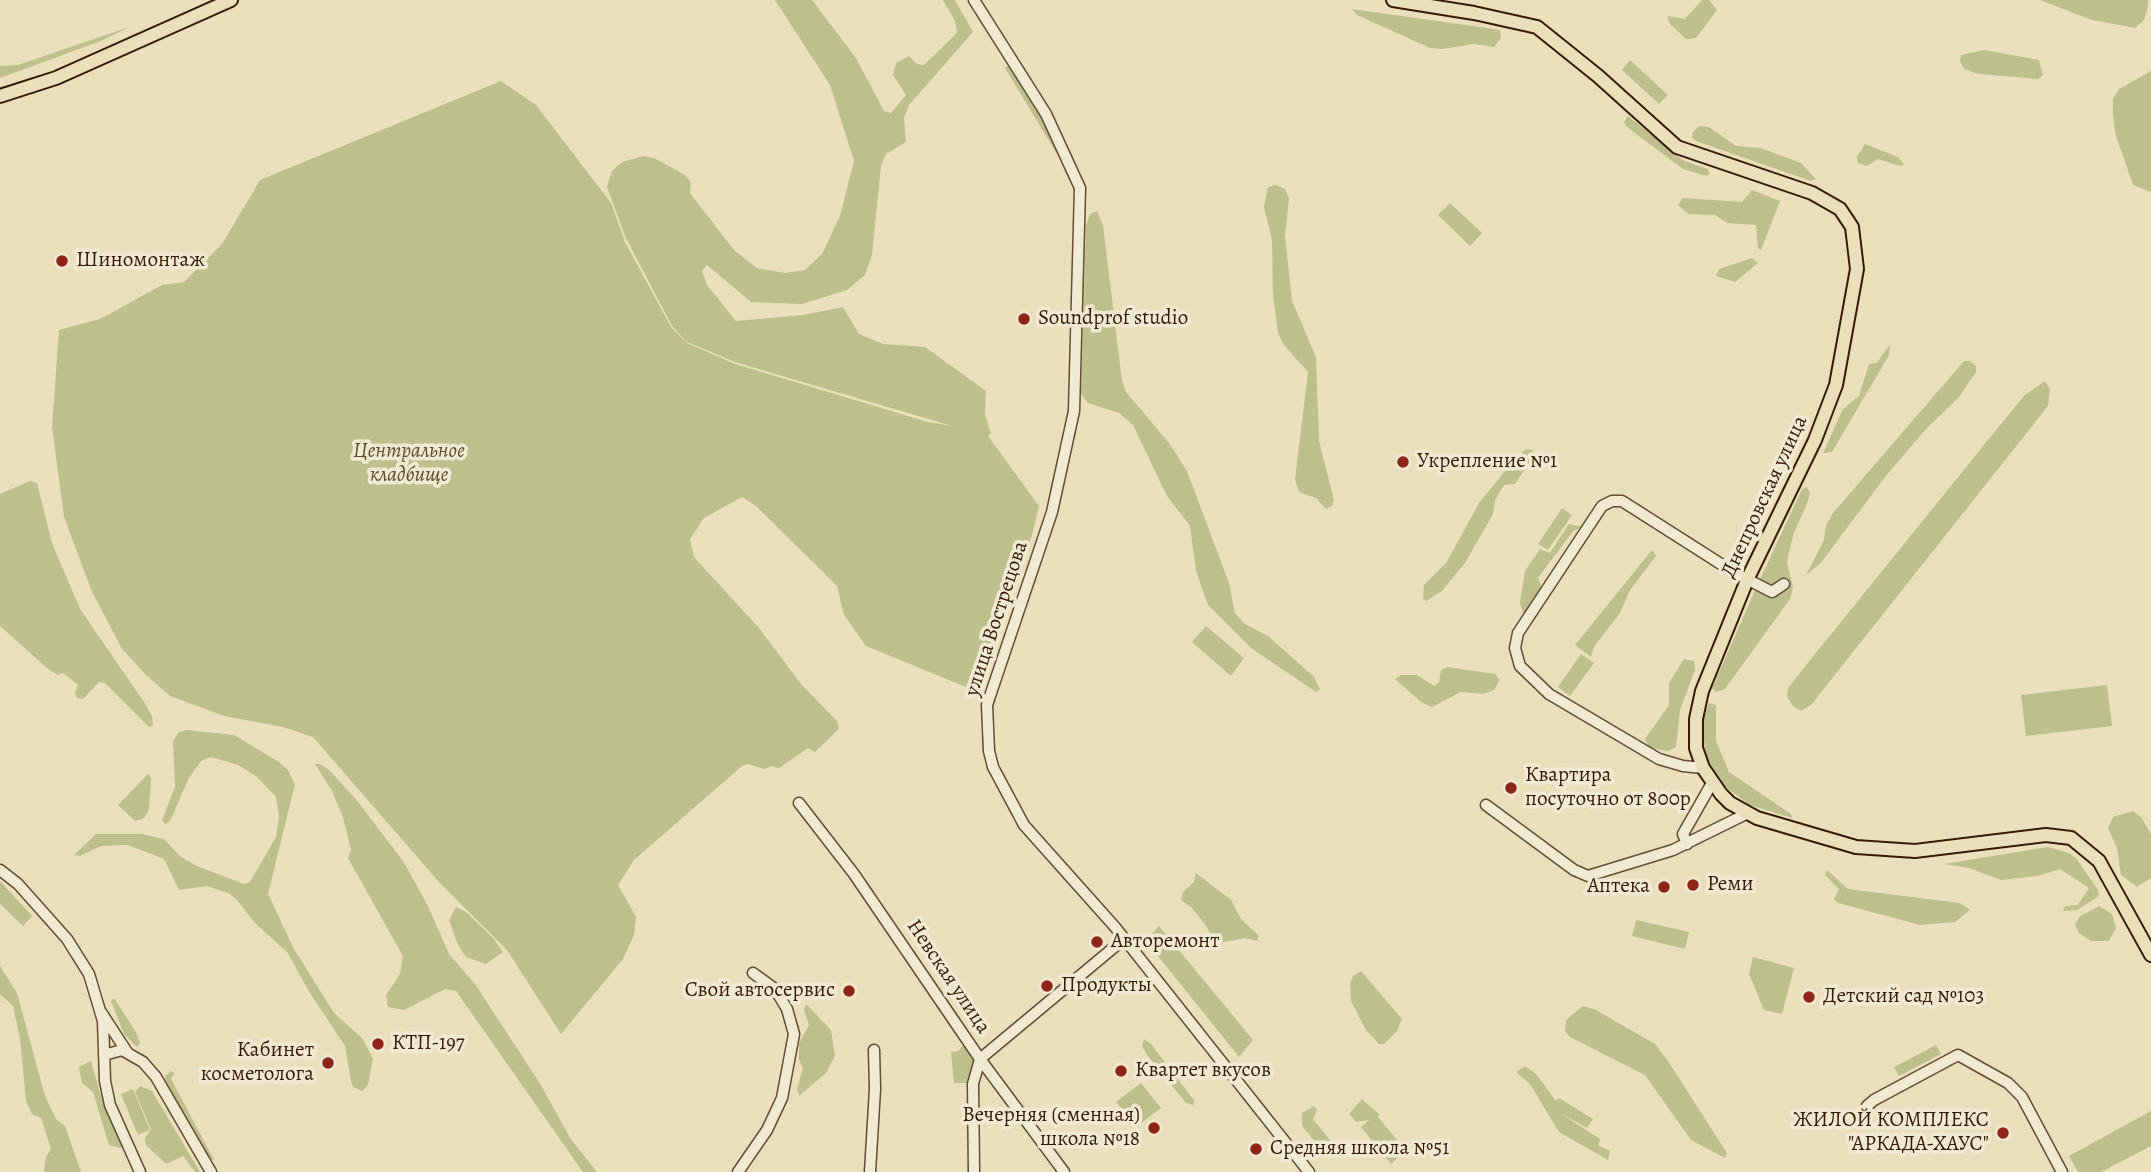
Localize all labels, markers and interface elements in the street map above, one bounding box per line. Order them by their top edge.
place label: Шиномонтаж [76,248,205,274]
marker: Шиномонтаж [54,253,70,269]
place label: Soundprof studio [1038,306,1188,332]
marker: Soundprof studio [1016,311,1032,327]
street label: Днепровская улица [1716,412,1814,582]
park label: Центральное кладбище [353,439,465,489]
place label: Укрепление №1 [1417,449,1557,475]
marker: Укрепление №1 [1395,454,1411,470]
street label: улица Вострецова [960,538,1034,700]
place label: Квартира посуточно от 800р [1525,763,1691,813]
marker: Квартира посуточно от 800р [1503,780,1519,796]
place label: Реми [1707,872,1754,898]
place label: Аптека [1587,874,1650,900]
marker: Реми [1685,877,1701,893]
marker: Аптека [1656,879,1672,895]
street label: Невская улица [901,915,995,1039]
place label: Авторемонт [1111,929,1220,955]
marker: Авторемонт [1089,934,1105,950]
place label: Продукты [1061,973,1152,999]
place label: Свой автосервис [685,978,835,1004]
marker: Продукты [1039,978,1055,994]
marker: Свой автосервис [841,983,857,999]
place label: Детский сад №103 [1823,984,1984,1010]
marker: Детский сад №103 [1801,989,1817,1005]
place label: КТП-197 [392,1031,465,1057]
marker: КТП-197 [370,1036,386,1052]
place label: Кабинет косметолога [201,1038,314,1088]
marker: Кабинет косметолога [320,1055,336,1071]
place label: Квартет вкусов [1135,1058,1271,1084]
marker: Квартет вкусов [1113,1063,1129,1079]
place label: Вечерняя (сменная) школа №18 [962,1103,1140,1153]
place label: ЖИЛОЙ КОМПЛЕКС "АРКАДА-ХАУС" [1793,1108,1989,1158]
marker: Вечерняя (сменная) школа №18 [1146,1120,1162,1136]
marker: ЖИЛОЙ КОМПЛЕКС "АРКАДА-ХАУС" [1995,1125,2011,1141]
place label: Средняя школа №51 [1270,1136,1450,1162]
marker: Средняя школа №51 [1248,1141,1264,1157]

